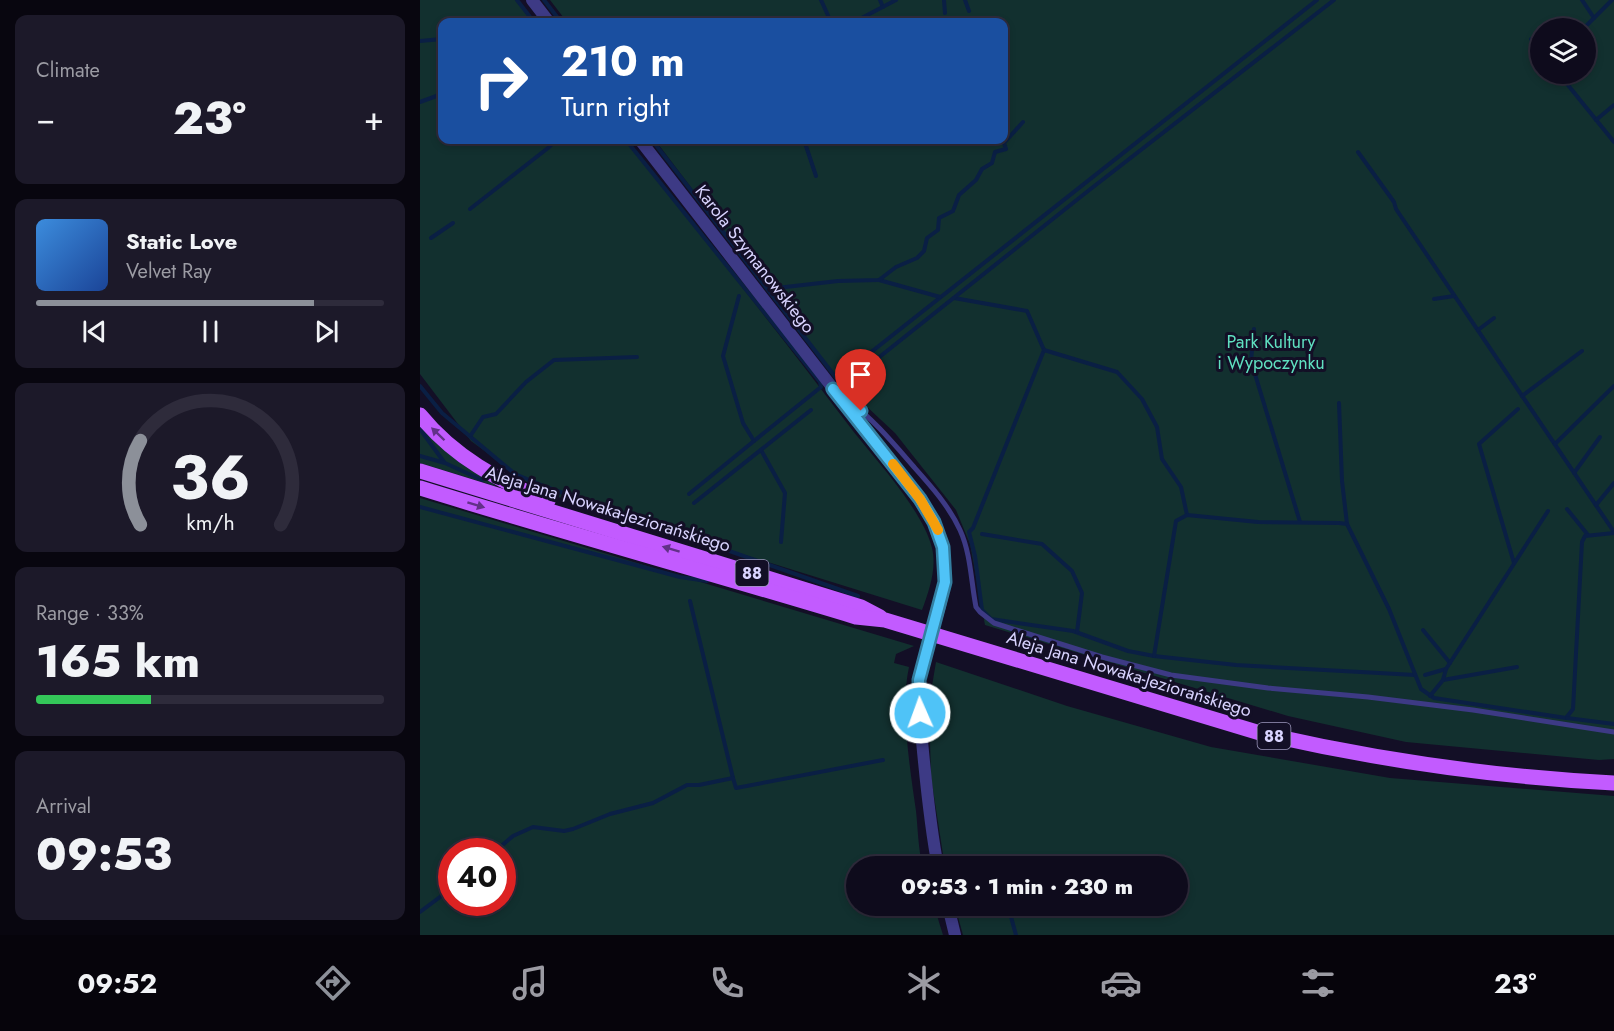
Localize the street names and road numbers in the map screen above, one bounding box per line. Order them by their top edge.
street label: Karola Szymanowskiego [689,179,821,339]
street label: Aleja Jana Nowaka-Jeziorańskiego [482,459,734,559]
road number: 88 [736,560,768,586]
street label: Aleja Jana Nowaka-Jeziorańskiego [1003,624,1255,724]
road number: 88 [1258,723,1290,749]

